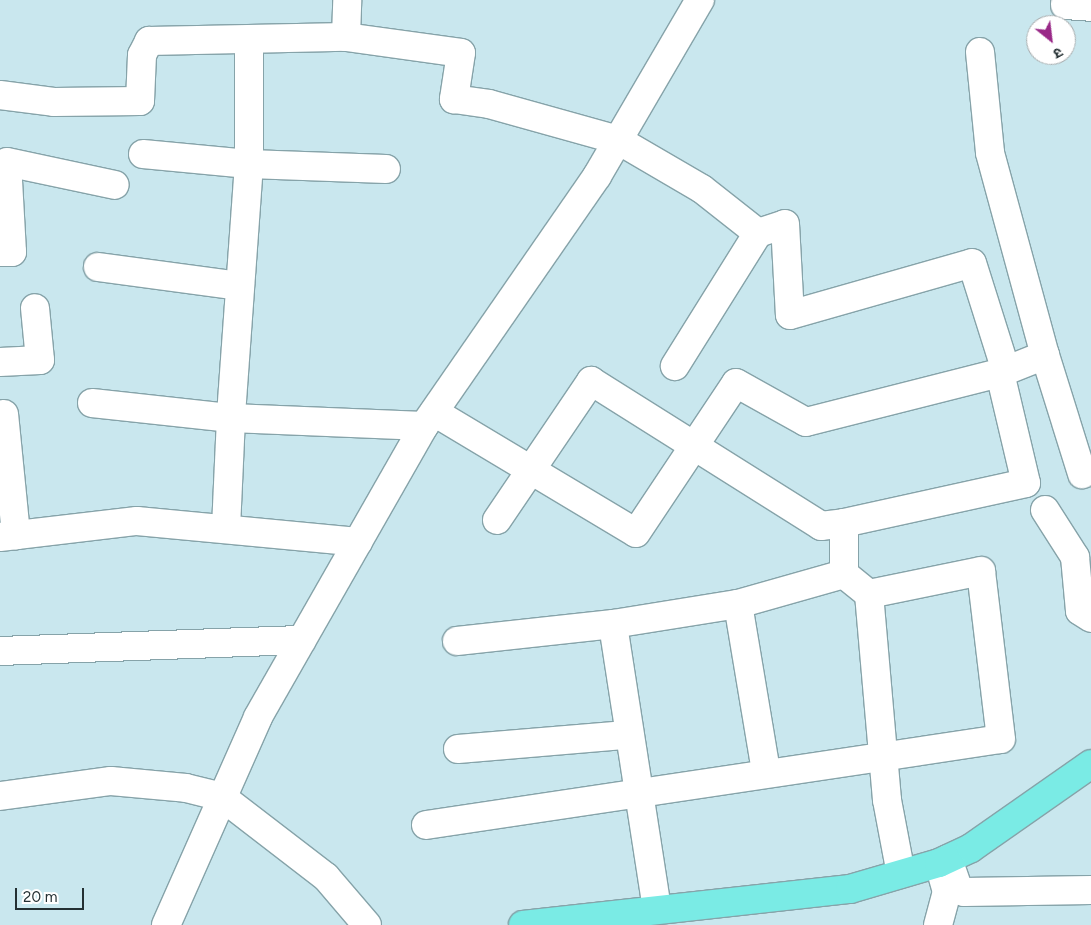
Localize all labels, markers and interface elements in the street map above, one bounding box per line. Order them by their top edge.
north arrow [1026,15,1076,65]
text: उ [1050,43,1066,62]
scale bar [18,878,86,910]
text: 20 m [23,888,57,906]

